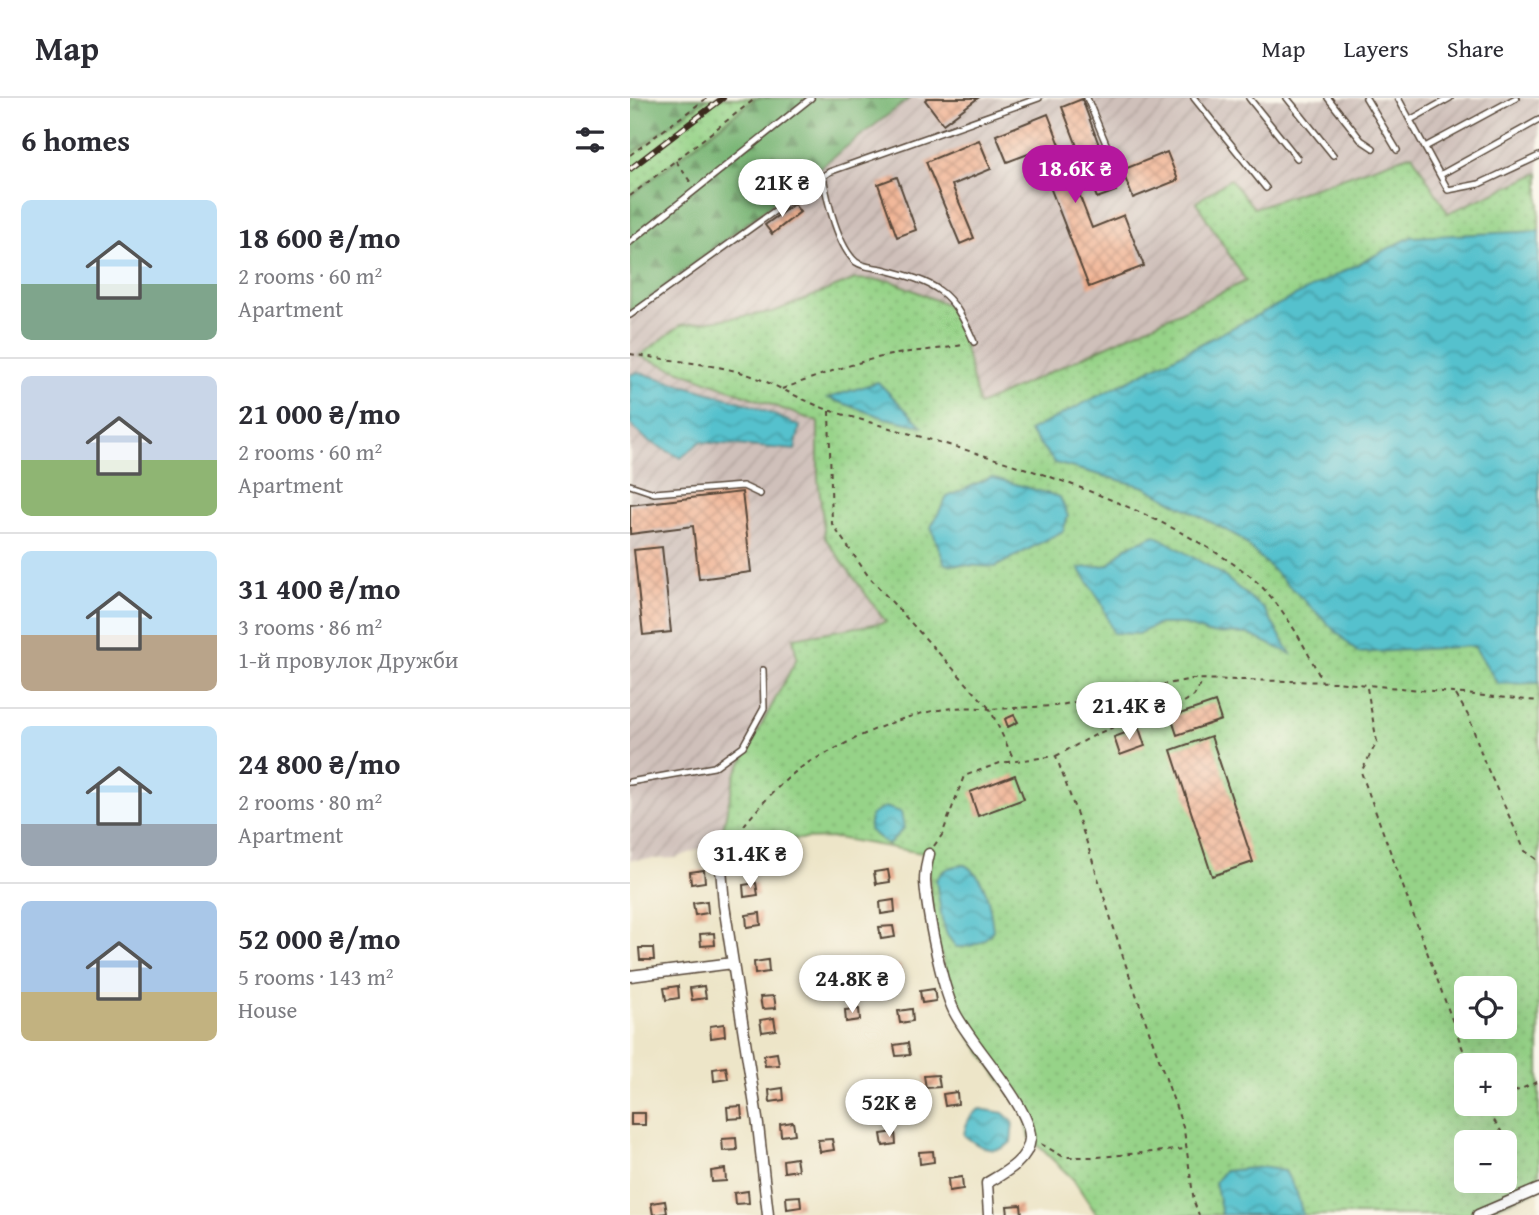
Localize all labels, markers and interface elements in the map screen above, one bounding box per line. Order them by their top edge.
text: Map [35,24,99,72]
text: Map [1262,31,1305,66]
text: Layers [1343,31,1409,66]
text: Share [1447,31,1504,66]
text: 6 homes [21,118,130,162]
icon: filters [571,121,609,159]
pin: 18.6K ₴ [1010,146,1140,205]
text: 18.6K ₴ [1038,151,1112,184]
pin: 21K ₴ [733,159,831,219]
text: 21K ₴ [754,165,810,198]
text: 18 600 ₴/mo [238,215,401,259]
icon: home [77,228,161,312]
text: 2 rooms · 60 m² [238,259,382,292]
text: Apartment [238,292,343,325]
text: 21 000 ₴/mo [238,391,401,435]
icon: home [77,404,161,488]
text: 2 rooms · 60 m² [238,435,382,468]
text: Apartment [238,468,343,501]
text: 31 400 ₴/mo [238,566,401,610]
icon: home [77,579,161,663]
text: 3 rooms · 86 m² [238,610,382,643]
text: 1-й провулок Дружби [238,643,458,676]
pin: 21.4K ₴ [1064,682,1194,742]
text: 21.4K ₴ [1092,688,1166,721]
text: 24 800 ₴/mo [238,741,401,785]
icon: home [77,754,161,838]
text: 2 rooms · 80 m² [238,785,382,818]
text: Apartment [238,818,343,851]
pin: 31.4K ₴ [685,830,815,890]
text: 31.4K ₴ [713,836,787,869]
text: 52 000 ₴/mo [238,916,401,960]
icon: home [77,929,161,1013]
pin: 24.8K ₴ [787,956,917,1015]
text: 5 rooms · 143 m² [238,960,393,993]
text: 24.8K ₴ [815,961,889,994]
map controls [1454,976,1517,1193]
button: locate [1454,976,1517,1039]
text: House [238,993,297,1026]
button: + [1454,1053,1517,1116]
pin: 52K ₴ [840,1080,938,1139]
text: 52K ₴ [861,1085,917,1118]
button: − [1454,1130,1517,1193]

